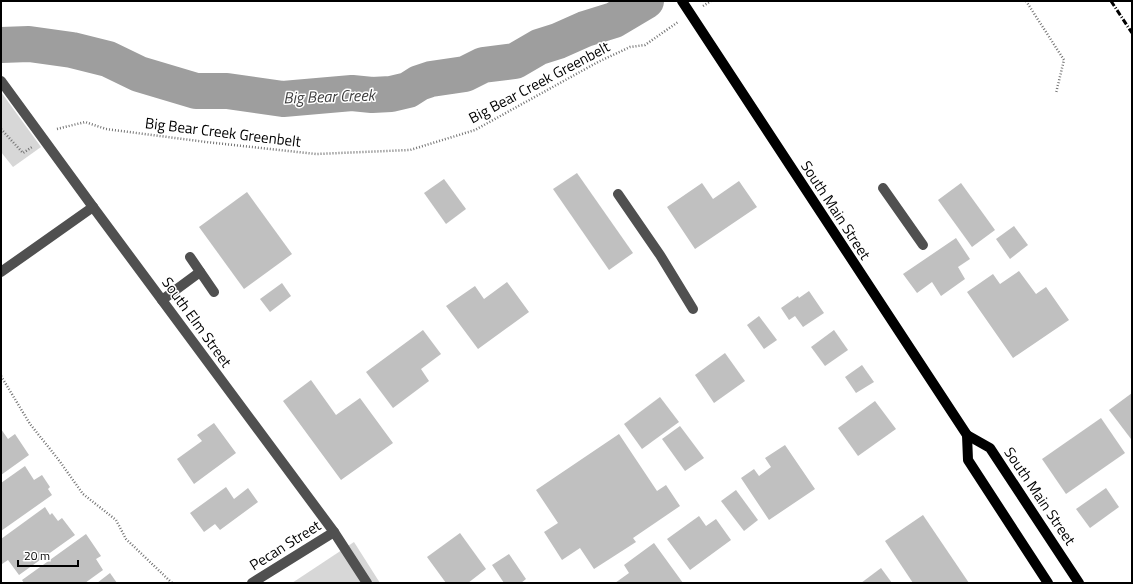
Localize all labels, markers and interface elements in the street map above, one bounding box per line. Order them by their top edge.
street label: Big Bear Creek Greenbelt [464,35,614,129]
water label: Big Bear Creek [283,82,377,110]
street label: Big Bear Creek Greenbelt [144,111,303,153]
street label: South Main Street [795,156,877,265]
street label: South Elm Street [156,272,238,373]
street label: South Main Street [999,442,1082,550]
street label: Pecan Street [245,514,326,576]
scale bar [18,542,78,568]
text: 20 m [24,546,50,565]

